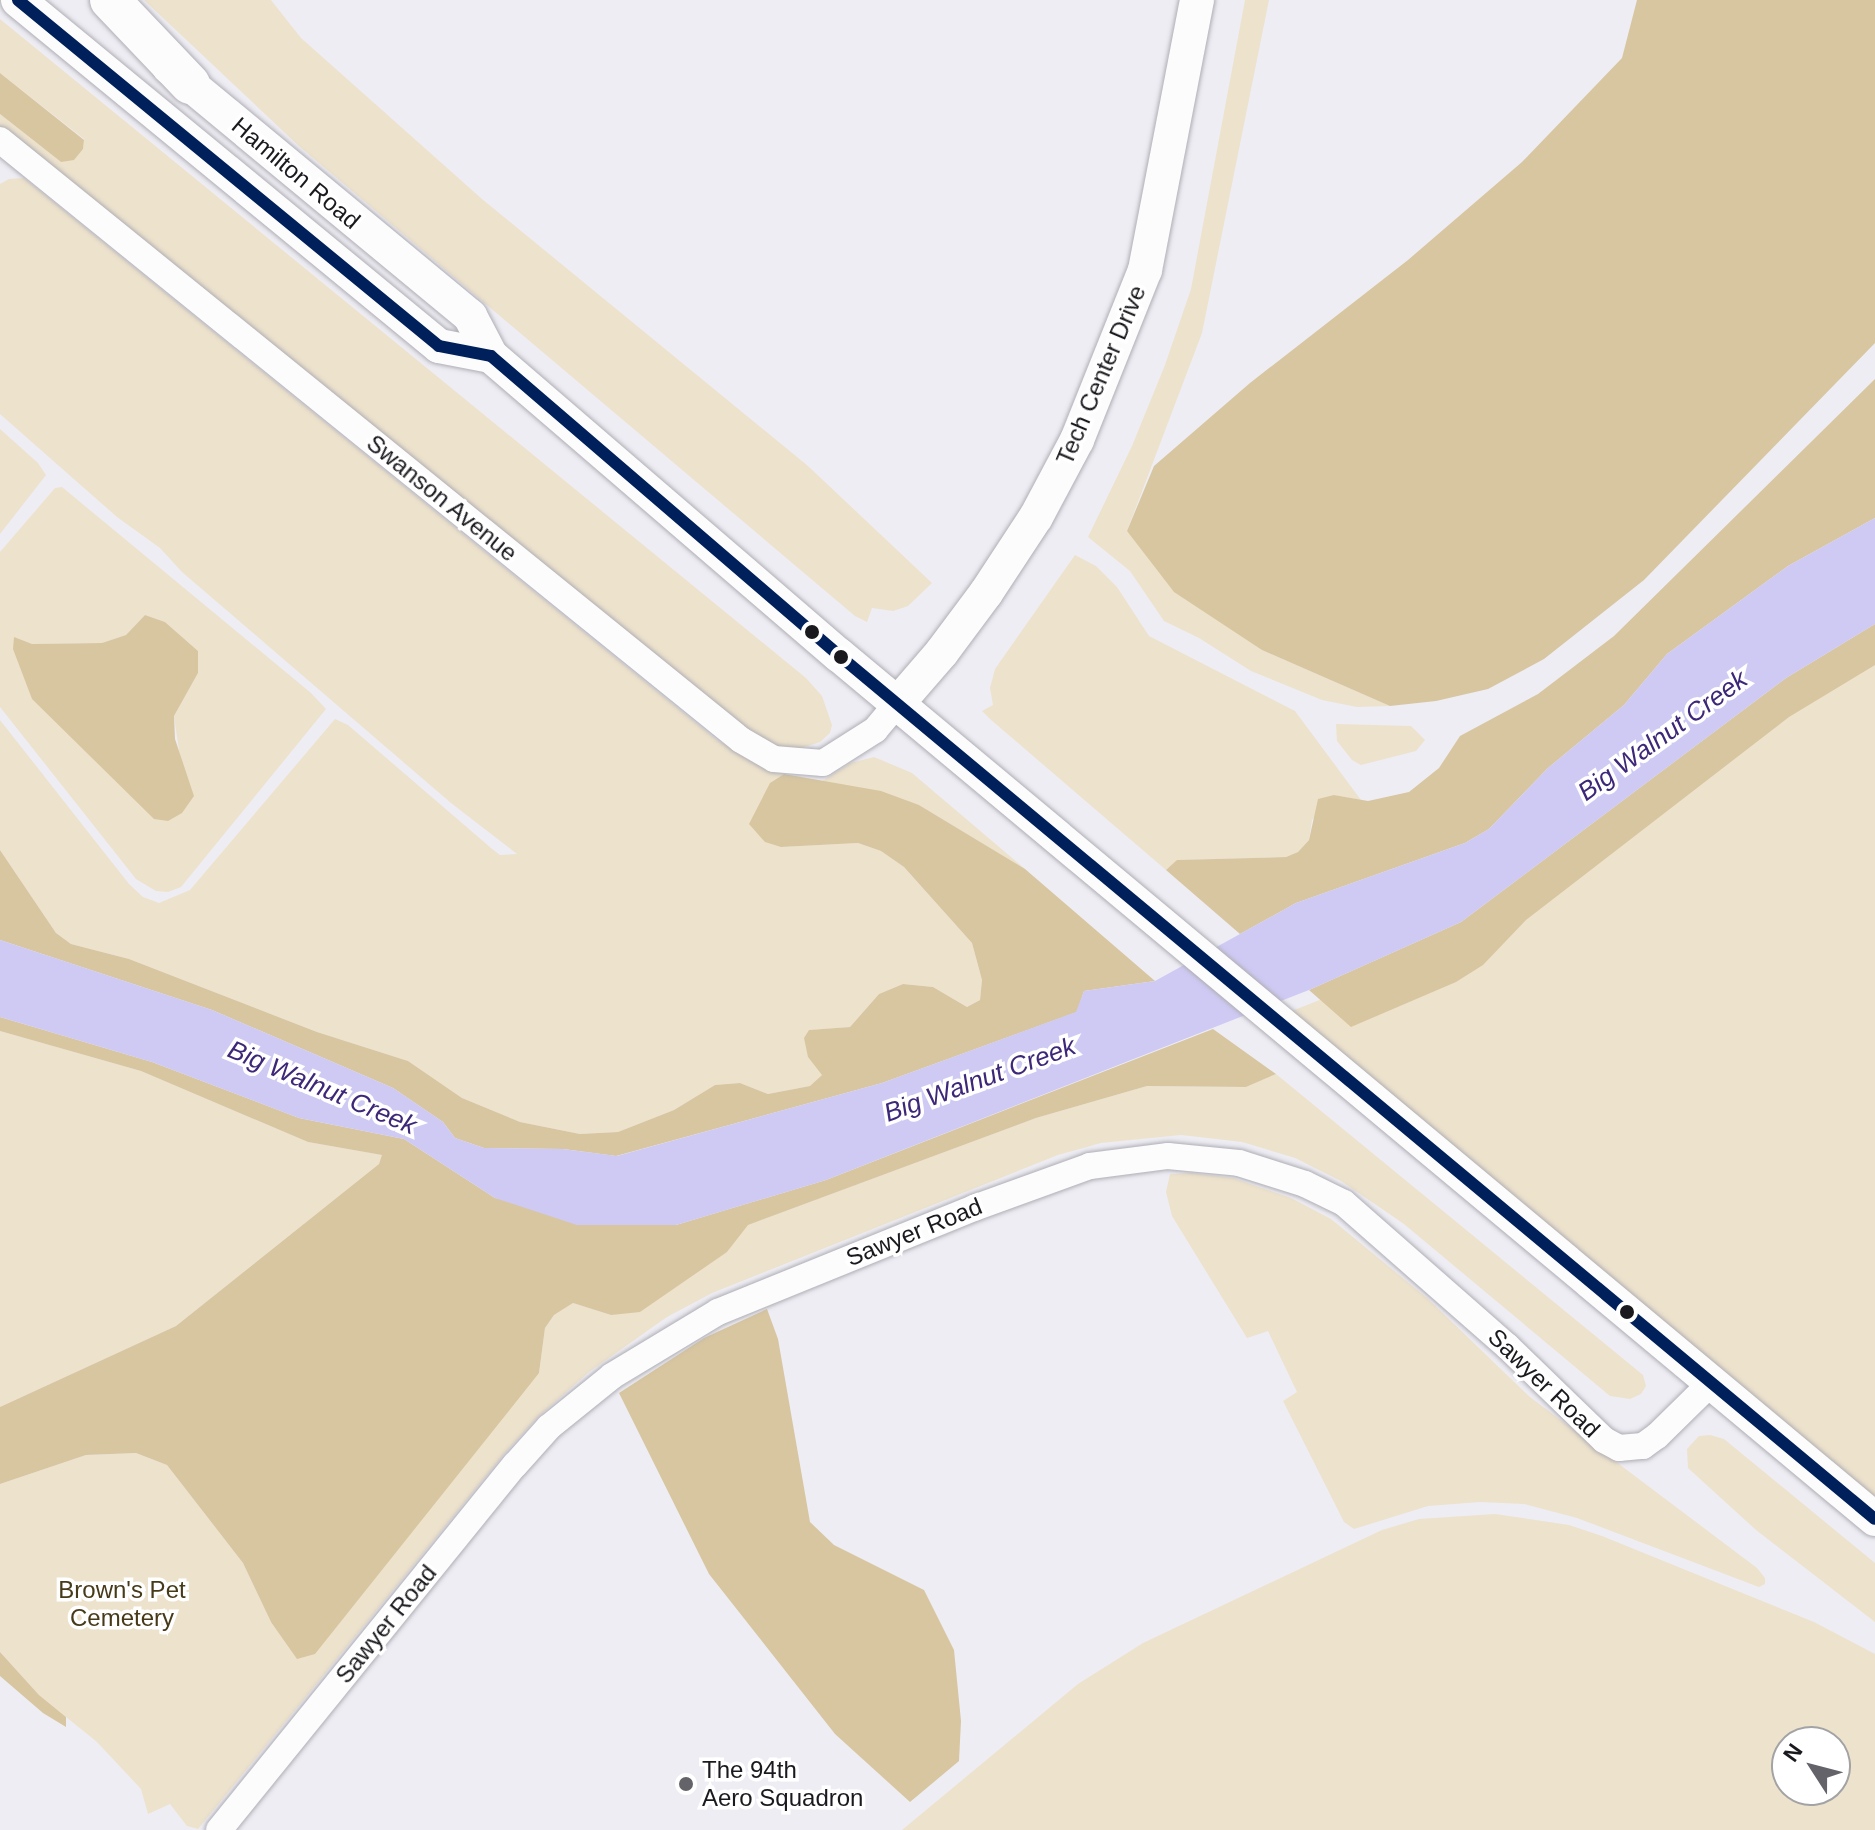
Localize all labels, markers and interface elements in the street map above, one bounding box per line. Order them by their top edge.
street label: Hamilton Road [226,111,366,235]
street label: Tech Center Drive [1050,281,1152,469]
street label: Swanson Avenue [361,428,523,568]
unlabelled marker [804,624,820,640]
unlabelled marker [833,649,849,665]
water label: Big Walnut Creek [1572,664,1754,808]
water label: Big Walnut Creek [880,1031,1080,1129]
water label: Big Walnut Creek [223,1034,421,1142]
street label: Sawyer Road [842,1192,986,1272]
unlabelled marker [1619,1304,1635,1320]
street label: Sawyer Road [1482,1323,1606,1443]
street label: Sawyer Road [329,1559,443,1689]
park label: Brown's Pet Cemetery [58,1576,186,1632]
north arrow [1771,1726,1851,1806]
text: N [1778,1739,1808,1767]
place label: The 94th Aero Squadron [702,1756,863,1812]
marker: The 94th Aero Squadron [677,1775,695,1793]

